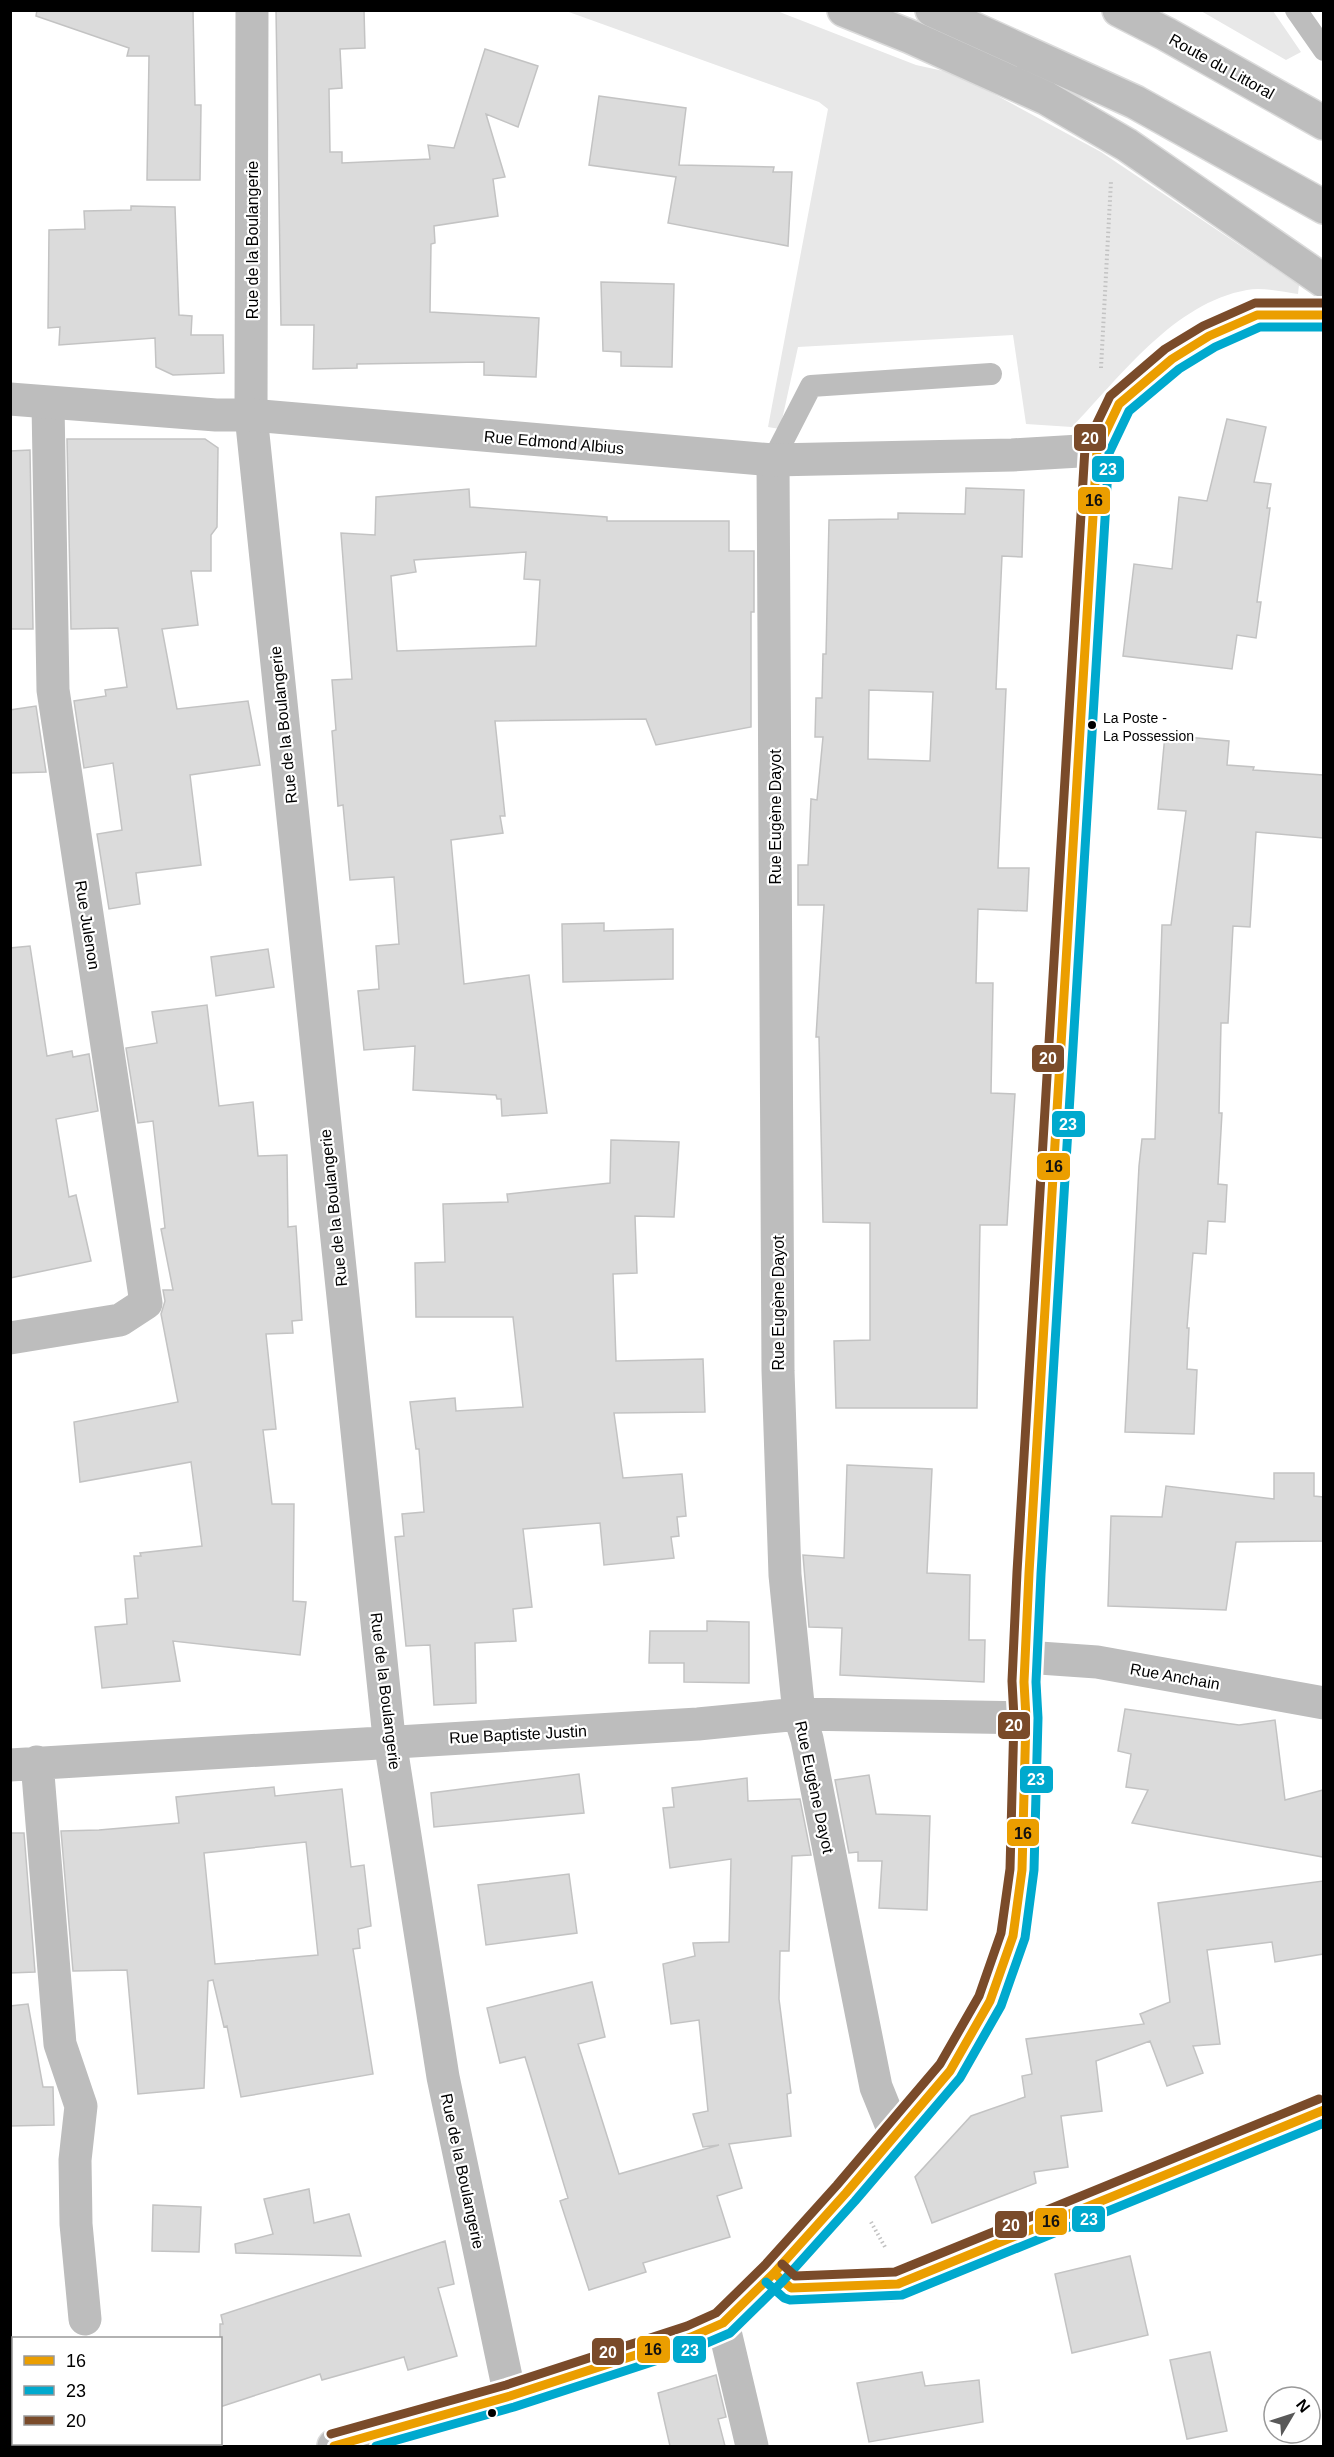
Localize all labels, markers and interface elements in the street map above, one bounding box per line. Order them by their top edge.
street label: Route du Littoral [1166,31,1277,102]
street label: Rue de la Boulangerie [244,161,261,319]
line badge: 20 [1073,423,1107,452]
street label: Rue Edmond Albius [483,428,625,457]
text: 20 [1081,430,1099,447]
line badge: 23 [1091,455,1125,483]
text: 23 [1099,461,1117,478]
line badge: 16 [1077,486,1111,515]
text: 16 [1085,492,1103,509]
street label: Rue de la Boulangerie [267,645,300,805]
place label: La Poste - La Possession [1103,710,1194,744]
marker: La Poste - La Possession [1086,719,1098,731]
street label: Rue Eugène Dayot [767,749,784,885]
street label: Rue Julenon [72,879,103,971]
line badge: 20 [1031,1044,1065,1073]
text: 20 [1039,1050,1057,1067]
line badge: 23 [1051,1110,1086,1138]
text: 23 [1059,1116,1077,1133]
street label: Rue de la Boulangerie [317,1128,350,1288]
line badge: 16 [1036,1152,1071,1181]
text: 16 [1045,1158,1063,1175]
street label: Rue Eugène Dayot [770,1235,787,1371]
street label: Rue de la Boulangerie [367,1611,404,1771]
street label: Rue Anchain [1129,1660,1221,1693]
line badge: 20 [997,1711,1031,1740]
text: 20 [1005,1717,1023,1734]
street label: Rue Eugène Dayot [792,1719,837,1856]
street label: Rue Baptiste Justin [449,1722,587,1747]
line badge: 23 [1019,1765,1054,1794]
text: 23 [1027,1771,1045,1788]
line badge: 16 [1006,1818,1040,1847]
text: 16 [1014,1825,1032,1842]
street label: Rue de la Boulangerie [438,2092,487,2250]
line badge: 23 [1071,2205,1106,2233]
line badge: 16 [1034,2207,1068,2236]
line badge: 20 [994,2210,1028,2239]
text: 23 [1080,2211,1098,2228]
text: 16 [1042,2213,1060,2230]
text: 20 [1002,2217,1020,2234]
line badge: 16 [636,2335,671,2364]
line badge: 23 [672,2335,707,2364]
legend [12,2337,222,2445]
line badge: 20 [591,2337,625,2366]
text: 16 [644,2341,662,2358]
text: 23 [681,2342,699,2359]
text: 20 [599,2344,617,2361]
text: 16 [66,2351,86,2371]
text: 23 [66,2381,86,2401]
north arrow [1262,2385,1322,2445]
text: N [1293,2396,1314,2416]
unlabelled marker [486,2407,498,2419]
text: 20 [66,2411,86,2431]

